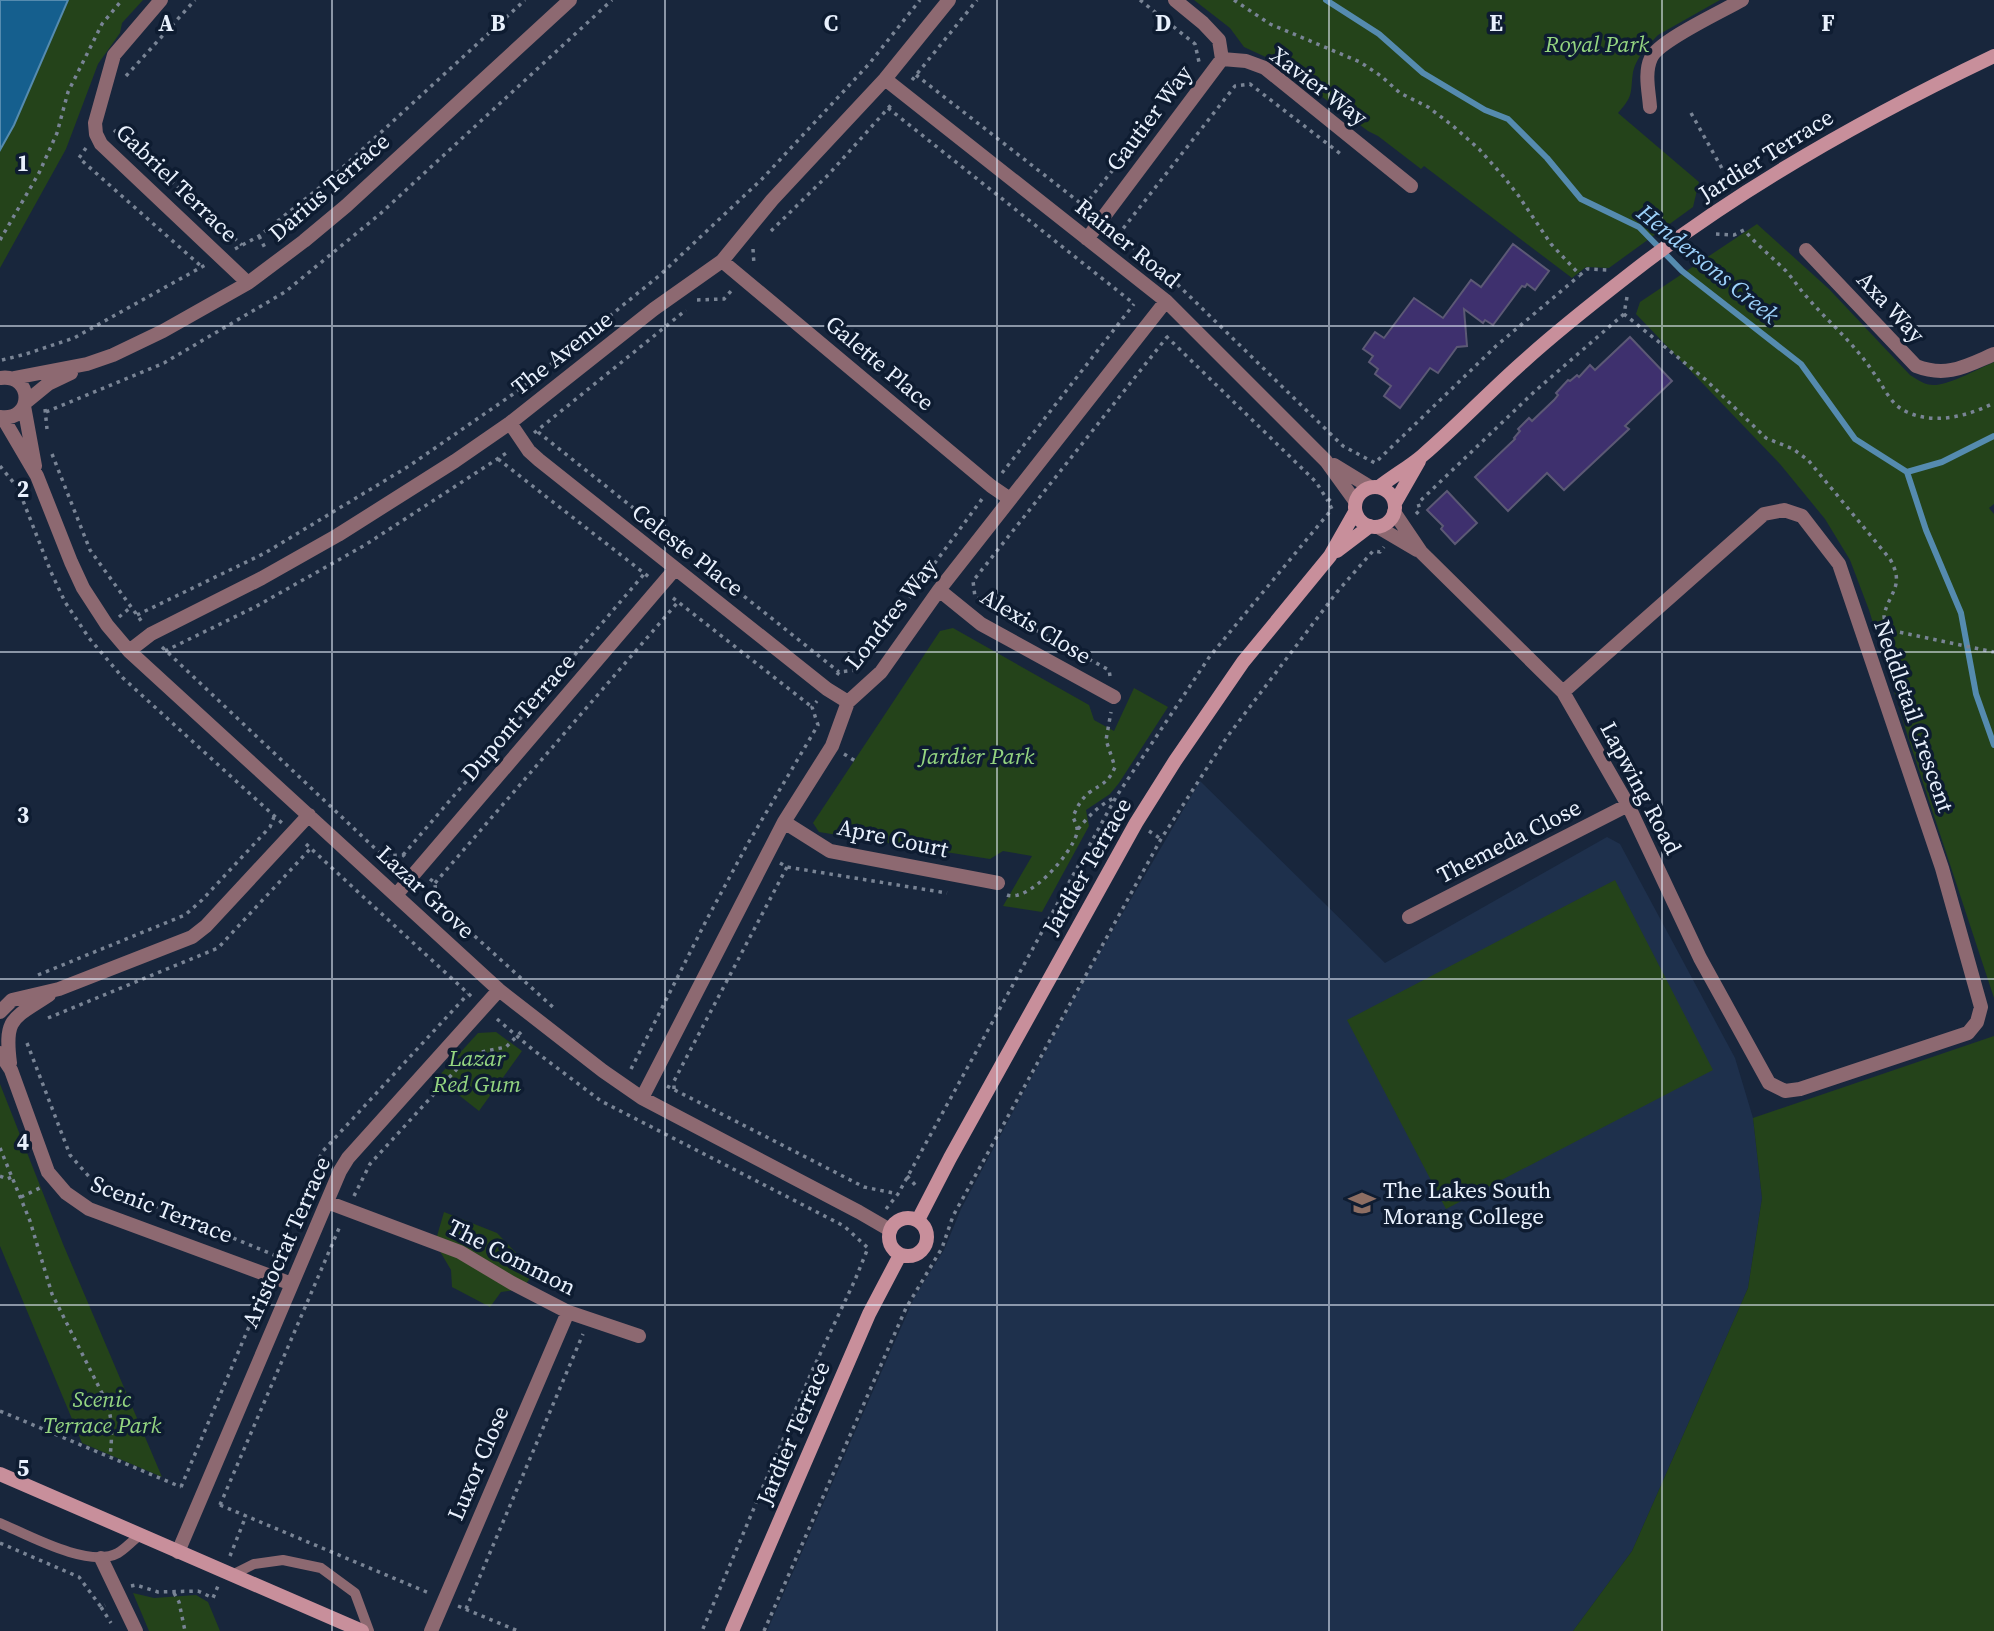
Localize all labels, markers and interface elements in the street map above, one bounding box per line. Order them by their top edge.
text: A [158,7,174,39]
text: B [491,7,506,39]
text: C [824,7,838,39]
text: D [1155,7,1171,39]
text: E [1489,7,1503,39]
text: F [1821,7,1835,39]
park label: Royal Park [1544,28,1649,60]
street label: Xavier Way [1264,39,1375,133]
street label: Gautier Way [1099,58,1200,178]
street label: Jardier Terrace [1692,101,1839,210]
street label: Gabriel Terrace [109,116,245,250]
street label: Darius Terrace [262,125,396,249]
text: 1 [17,147,29,179]
street label: Rainer Road [1069,191,1187,295]
water label: Hendersons Creek [1630,195,1787,332]
street label: Axa Way [1850,264,1933,350]
street label: The Avenue [505,303,619,403]
street label: Galette Place [819,308,941,418]
text: 2 [17,473,29,505]
street label: Celeste Place [625,496,751,604]
street label: Londres Way [837,552,945,676]
street label: Alexis Close [975,580,1097,672]
street label: Neddletail Crescent [1866,616,1962,817]
street label: Dupont Terrace [454,646,582,788]
street label: Lapwing Road [1593,716,1689,860]
park label: Jardier Park [917,740,1034,772]
street label: Themeda Close [1432,791,1586,891]
street label: Jardier Terrace [1034,792,1139,941]
text: 3 [17,799,29,831]
street label: Apre Court [835,811,952,865]
street label: Lazar Grove [370,838,482,946]
park label: Lazar Red Gum [432,1042,521,1100]
text: 4 [17,1126,29,1158]
street label: Aristocrat Terrace [234,1151,338,1333]
street label: Scenic Terrace [86,1167,238,1251]
place label: The Lakes South Morang College [1383,1174,1551,1232]
school or university icon: The Lakes South Morang College [1347,1188,1377,1218]
street label: The Common [442,1211,582,1303]
street label: Jardier Terrace [748,1356,838,1511]
park label: Scenic Terrace Park [43,1383,162,1441]
street label: Luxor Close [440,1401,516,1525]
text: 5 [17,1452,29,1484]

